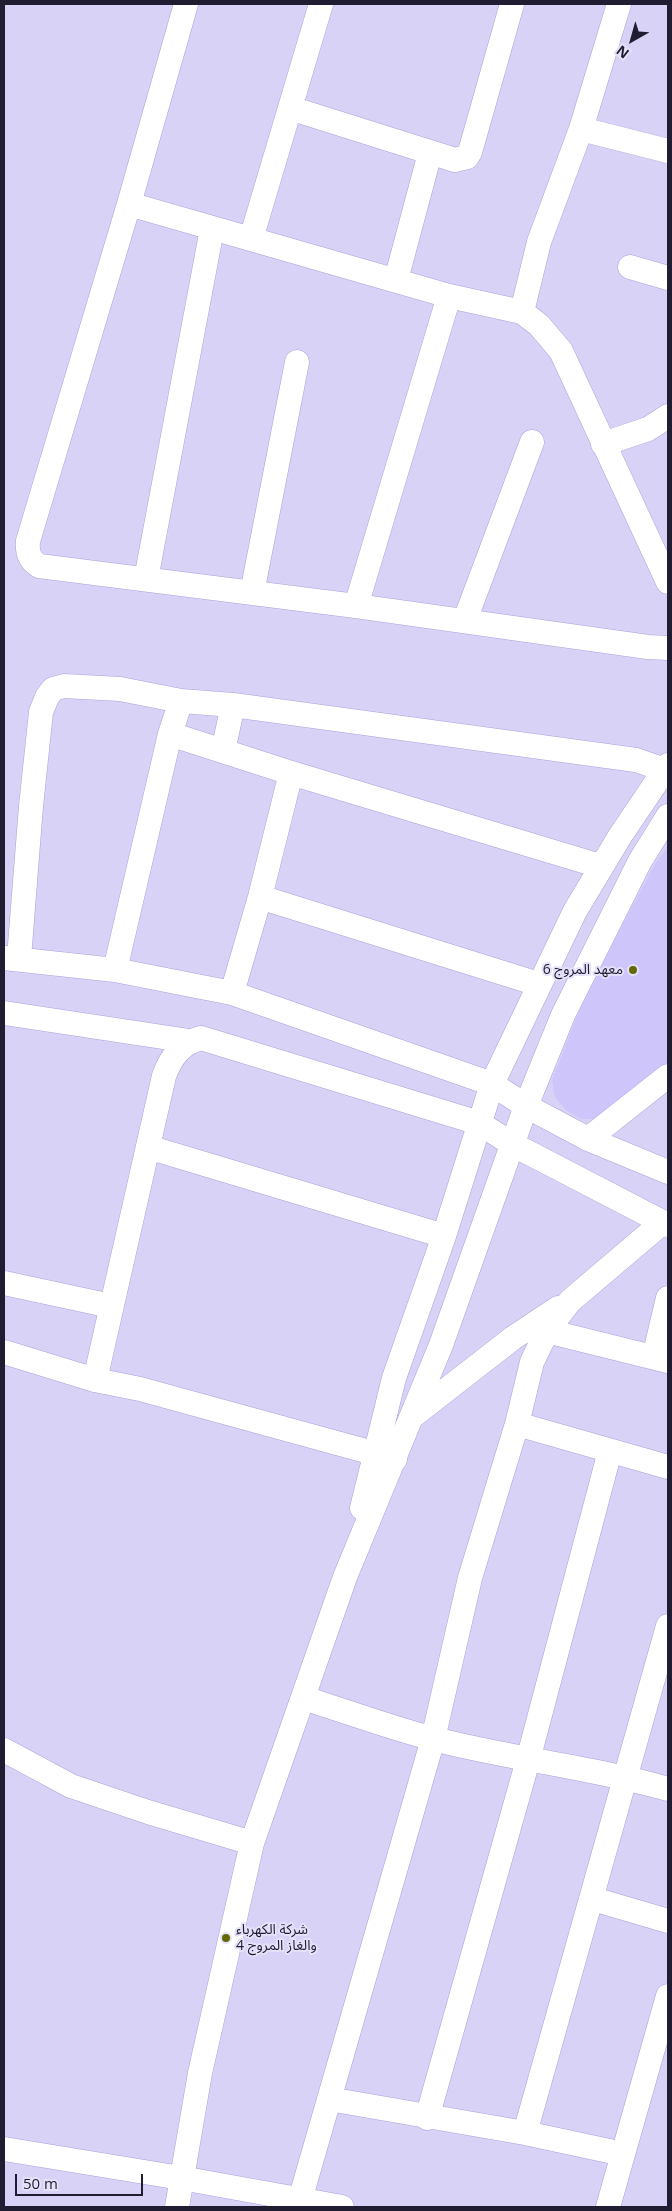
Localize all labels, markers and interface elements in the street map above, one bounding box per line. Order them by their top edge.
north arrow [607,15,657,65]
text: N [612,41,633,63]
place label: معهد المروج 6 [543,962,623,978]
marker: معهد المروج 6 [627,964,639,976]
place label: شركة الكهرباء والغاز المروج 4 [236,1922,317,1954]
marker: شركة الكهرباء والغاز المروج 4 [220,1932,232,1944]
scale bar [18,2164,145,2196]
text: 50 m [23,2173,58,2193]

